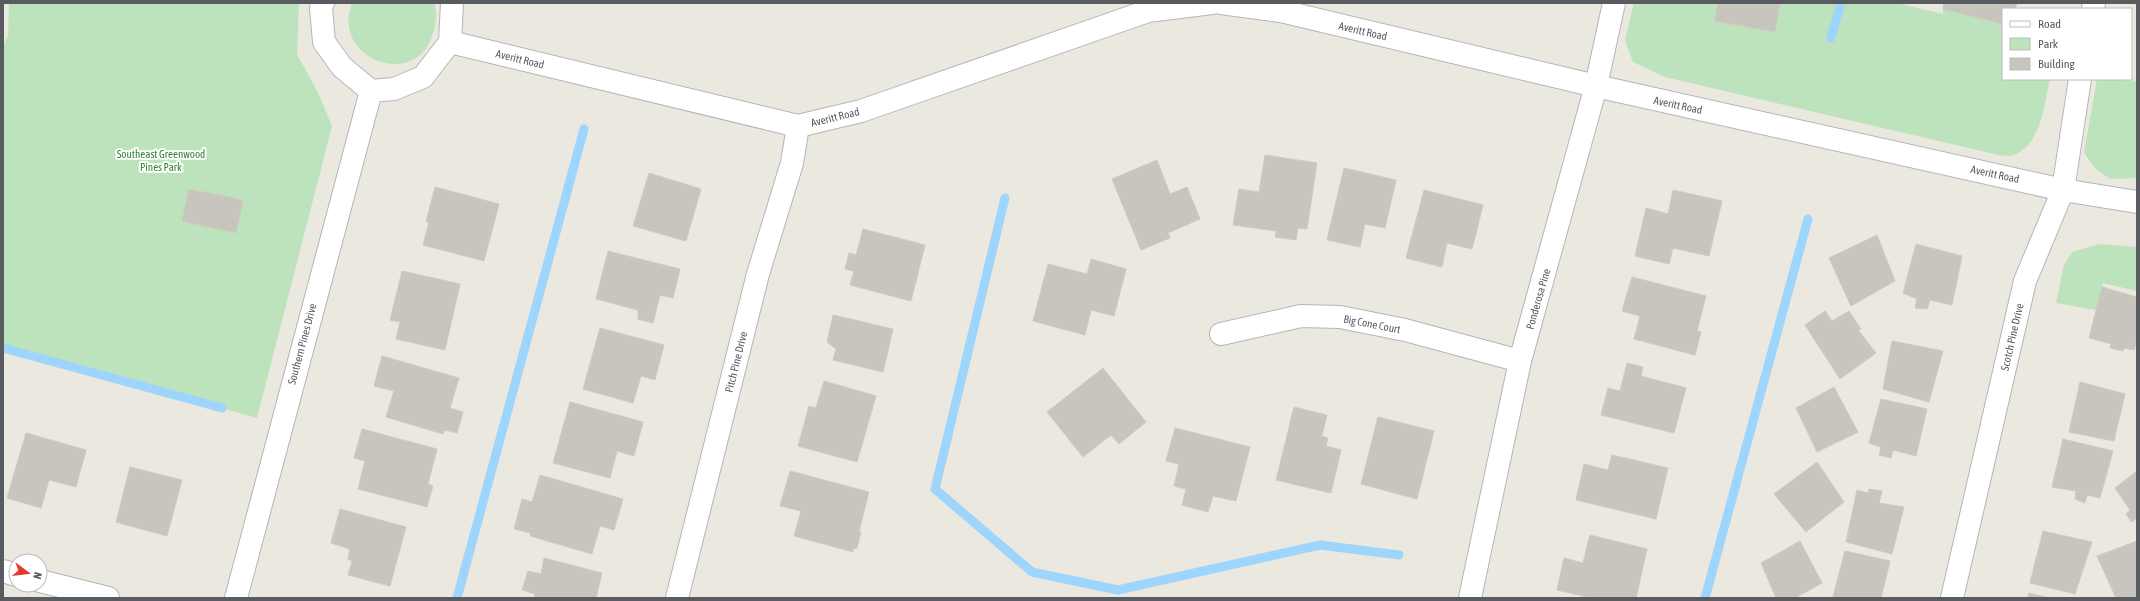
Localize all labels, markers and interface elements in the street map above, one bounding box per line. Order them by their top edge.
legend [2002,8,2132,80]
text: Road [2038,17,2061,31]
street label: Averitt Road [1338,20,1388,42]
text: Park [2038,37,2059,51]
street label: Averitt Road [495,47,545,71]
text: Building [2038,57,2076,71]
street label: Averitt Road [1653,94,1703,116]
street label: Averitt Road [810,105,860,129]
park label: Southeast Greenwood Pines Park [117,148,205,173]
street label: Averitt Road [1970,163,2020,185]
street label: Ponderosa Pine [1524,267,1552,331]
street label: Southern Pines Drive [285,302,319,386]
street label: Scotch Pine Drive [1998,302,2026,372]
street label: Big Cone Court [1343,313,1401,335]
street label: Pitch Pine Drive [723,330,749,394]
north arrow [8,553,48,593]
text: N [31,571,44,580]

